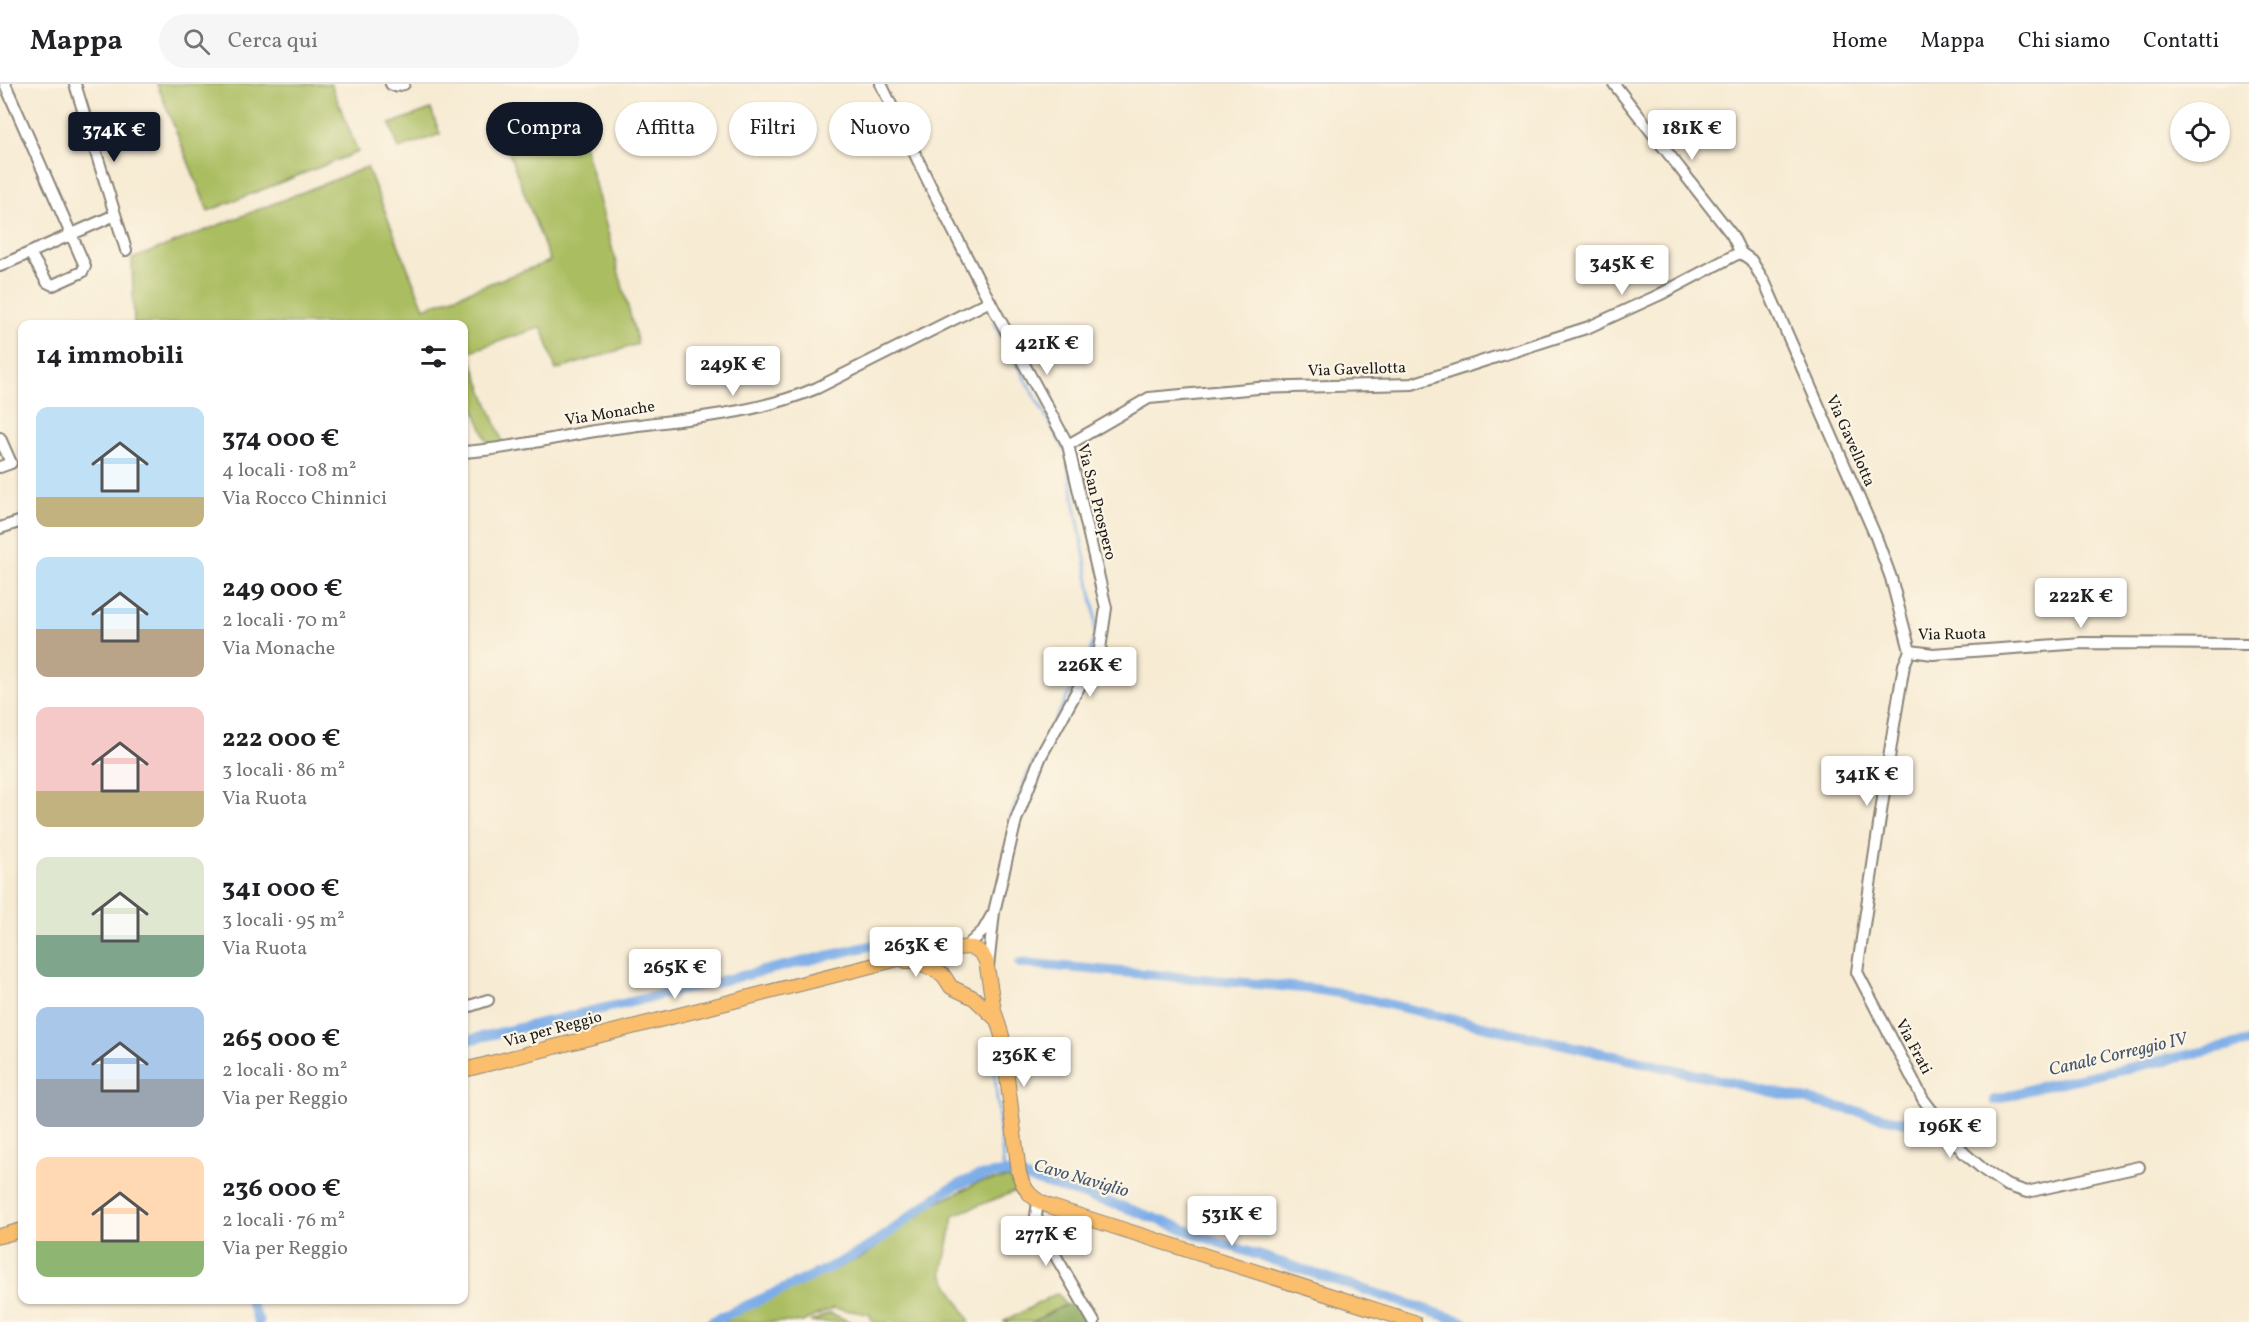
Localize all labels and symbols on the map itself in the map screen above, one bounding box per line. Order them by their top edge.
pin: 181K € [1643,110,1741,161]
pin: 374K € [65,112,163,163]
pin: 345K € [1573,245,1671,296]
pin: 421K € [998,325,1096,376]
pin: 249K € [684,346,782,397]
street label: Via Gavellotta [1307,357,1407,383]
street label: Via Gavellotta [1820,392,1880,490]
street label: Via Monache [564,396,656,432]
street label: Via San Prospero [1071,442,1121,562]
pin: 222K € [2032,578,2130,629]
street label: Via Ruota [1918,623,1986,647]
pin: 226K € [1041,647,1139,698]
pin: 341K € [1818,756,1916,807]
pin: 263K € [867,927,965,978]
pin: 265K € [626,949,724,1000]
street label: Via per Reggio [502,1006,604,1054]
street label: Via Frati [1889,1016,1937,1079]
water label: Canale Correggio IV [2047,1026,2192,1083]
pin: 236K € [975,1037,1073,1088]
pin: 196K € [1901,1108,1999,1159]
water label: Cavo Naviglio [1031,1153,1131,1205]
pin: 531K € [1183,1196,1281,1247]
pin: 277K € [997,1216,1095,1267]

